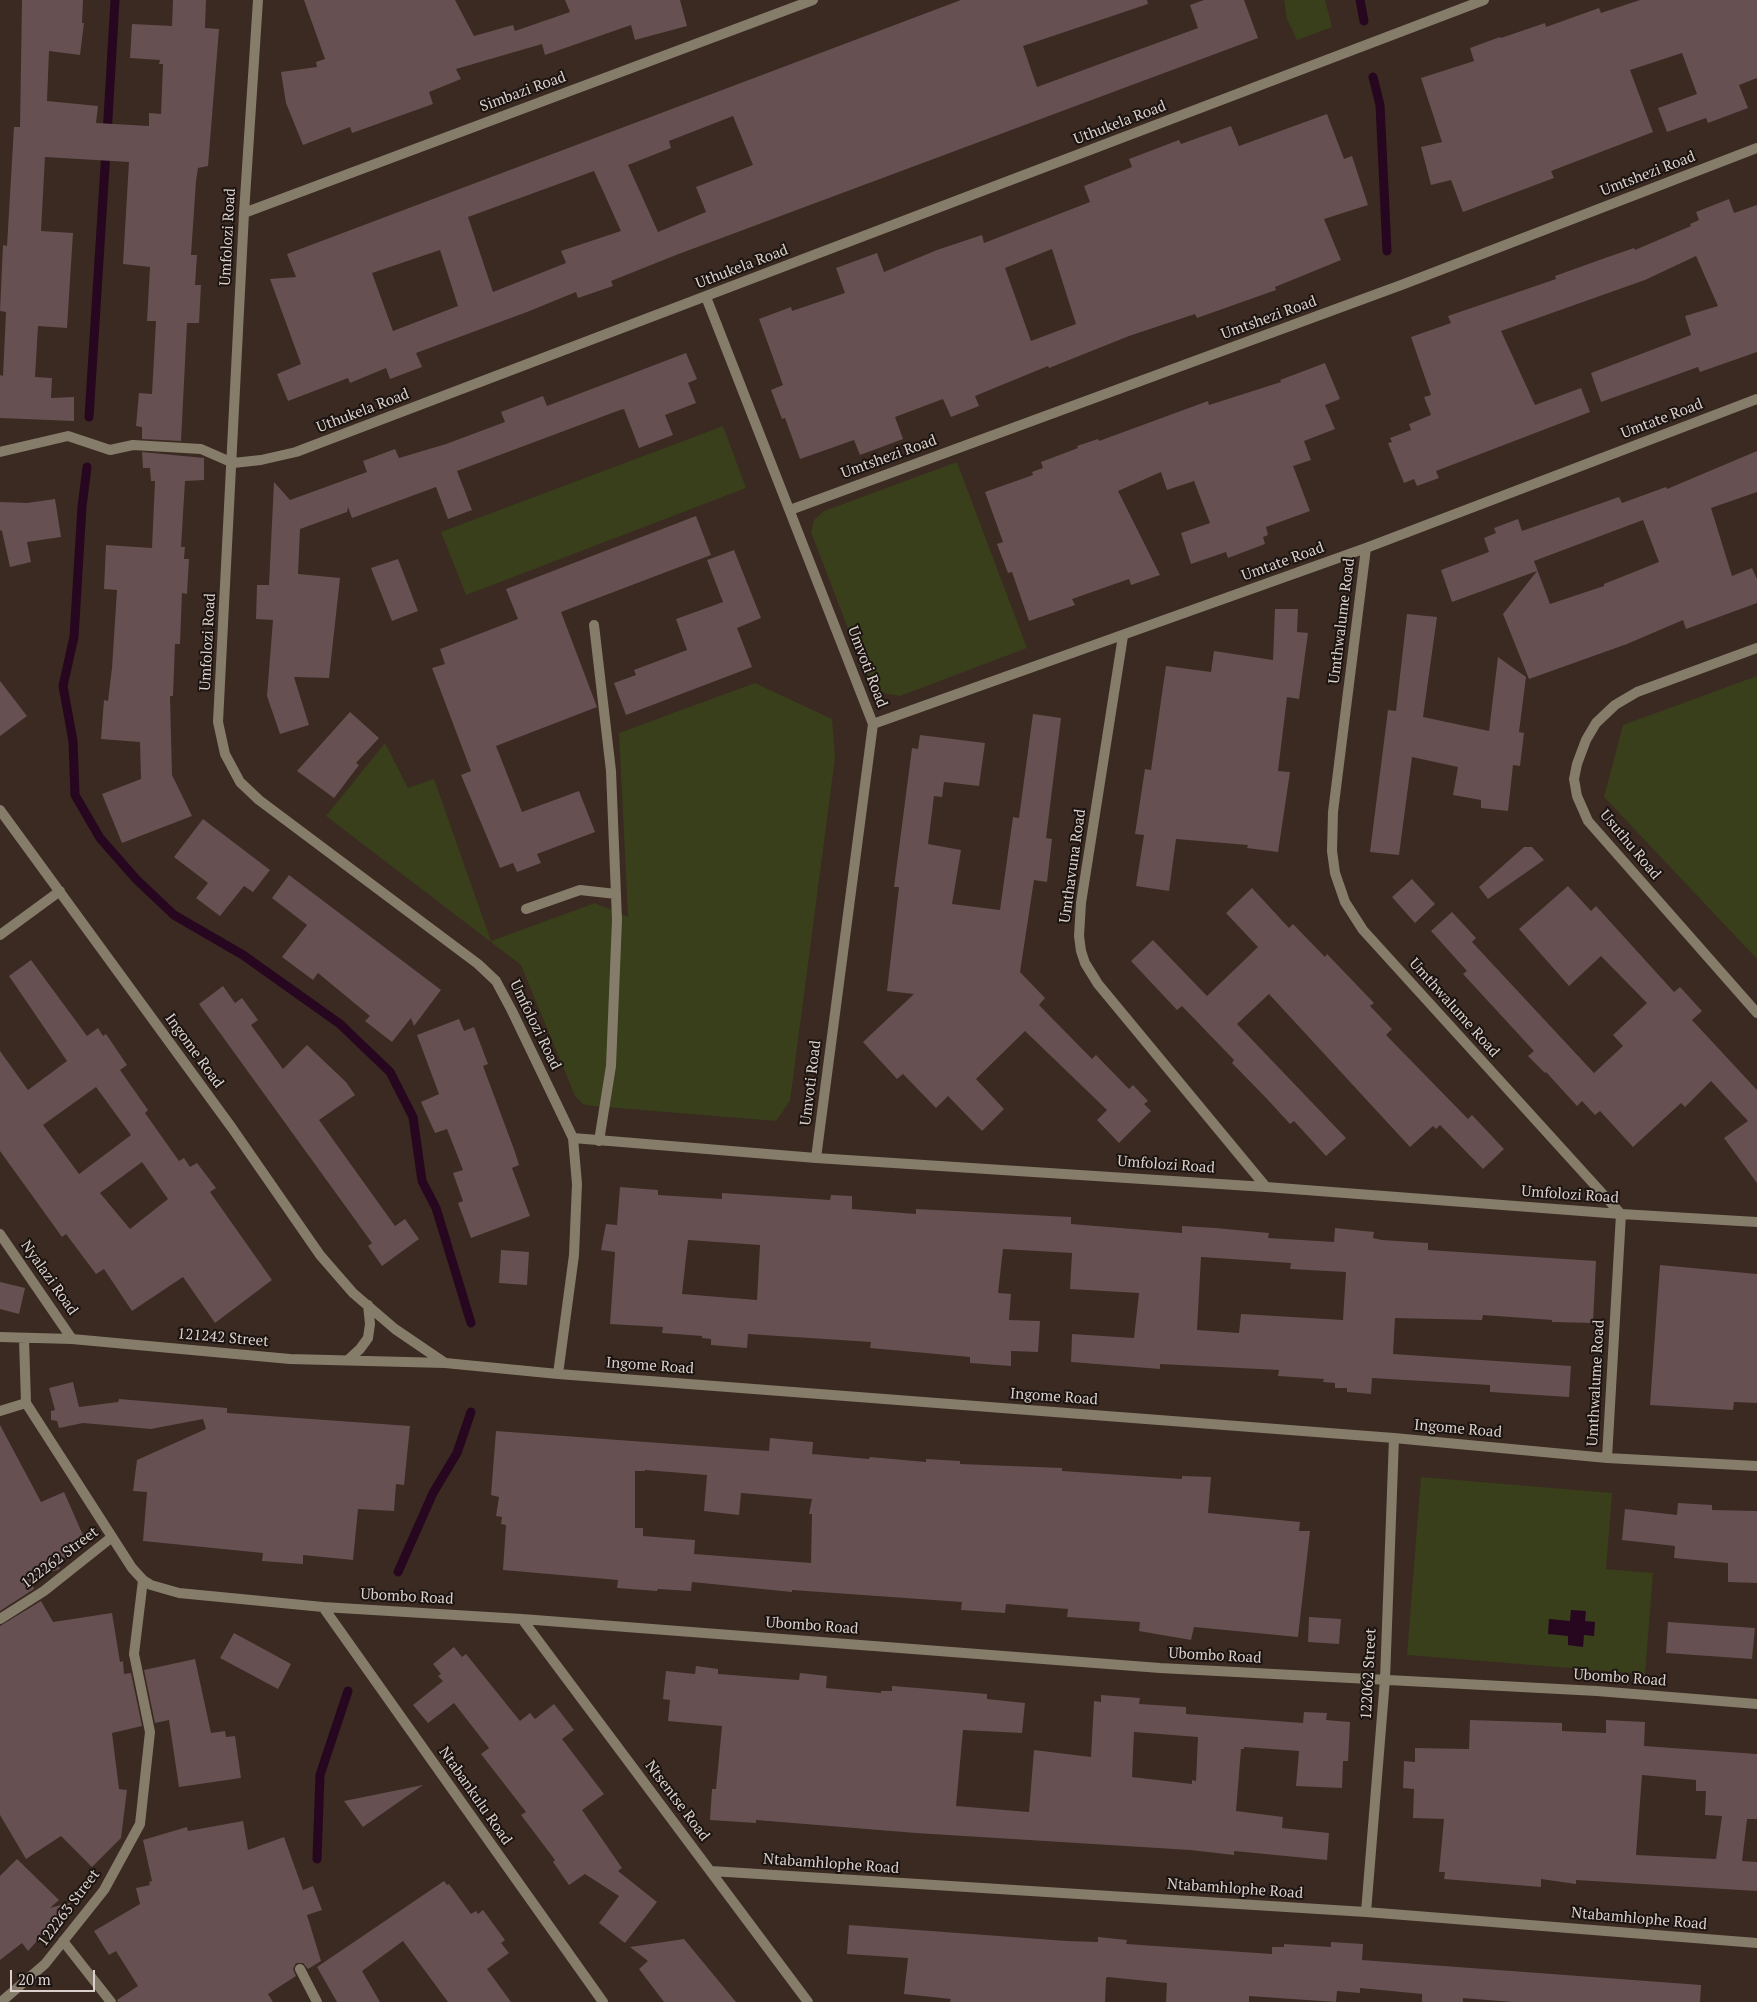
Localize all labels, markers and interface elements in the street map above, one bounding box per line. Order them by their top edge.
street label: Simbazi Road [478,68,568,116]
street label: Uthukela Road [1071,97,1169,149]
street label: Umtshezi Road [1598,148,1698,200]
street label: Umfolozi Road [216,188,240,286]
street label: Uthukela Road [693,241,791,293]
street label: Umtshezi Road [1219,292,1319,344]
street label: Uthukela Road [314,385,412,437]
street label: Umtate Road [1618,395,1706,443]
street label: Umtshezi Road [839,431,939,483]
street label: Umtate Road [1239,539,1327,585]
street label: Umthwalume Road [1325,557,1359,685]
street label: Umfolozi Road [196,593,220,691]
street label: Umvoti Road [843,624,891,710]
street label: Usuthu Road [1596,807,1664,883]
street label: Umthavuna Road [1056,808,1090,924]
street label: Umthwalume Road [1405,955,1503,1061]
street label: Umfolozi Road [505,977,565,1073]
street label: Ingome Road [161,1010,227,1092]
street label: Umvoti Road [797,1039,825,1127]
street label: Umfolozi Road [1117,1153,1215,1177]
street label: Umfolozi Road [1521,1183,1619,1207]
street label: Nyalazi Road [17,1237,81,1319]
street label: Umthwalume Road [1584,1319,1608,1447]
street label: 121242 Street [177,1325,269,1351]
street label: Ingome Road [605,1354,695,1378]
street label: Ingome Road [1009,1385,1099,1409]
street label: Ingome Road [1413,1416,1503,1442]
street label: 122262 Street [18,1523,102,1593]
street label: Ubombo Road [360,1586,454,1608]
street label: Ubombo Road [765,1614,859,1638]
street label: 122062 Street [1358,1628,1380,1720]
street label: Ubombo Road [1168,1645,1262,1667]
street label: Ubombo Road [1573,1666,1667,1690]
street label: Ntabankulu Road [435,1744,515,1848]
street label: Ntsentse Road [641,1757,713,1845]
street label: Ntabamhlophe Road [762,1850,900,1878]
street label: 122263 Street [34,1866,104,1950]
street label: Ntabamhlophe Road [1166,1875,1304,1903]
street label: Ntabamhlophe Road [1570,1904,1708,1934]
scale bar [12,1960,98,1992]
text: 20 m [18,1969,51,1989]

